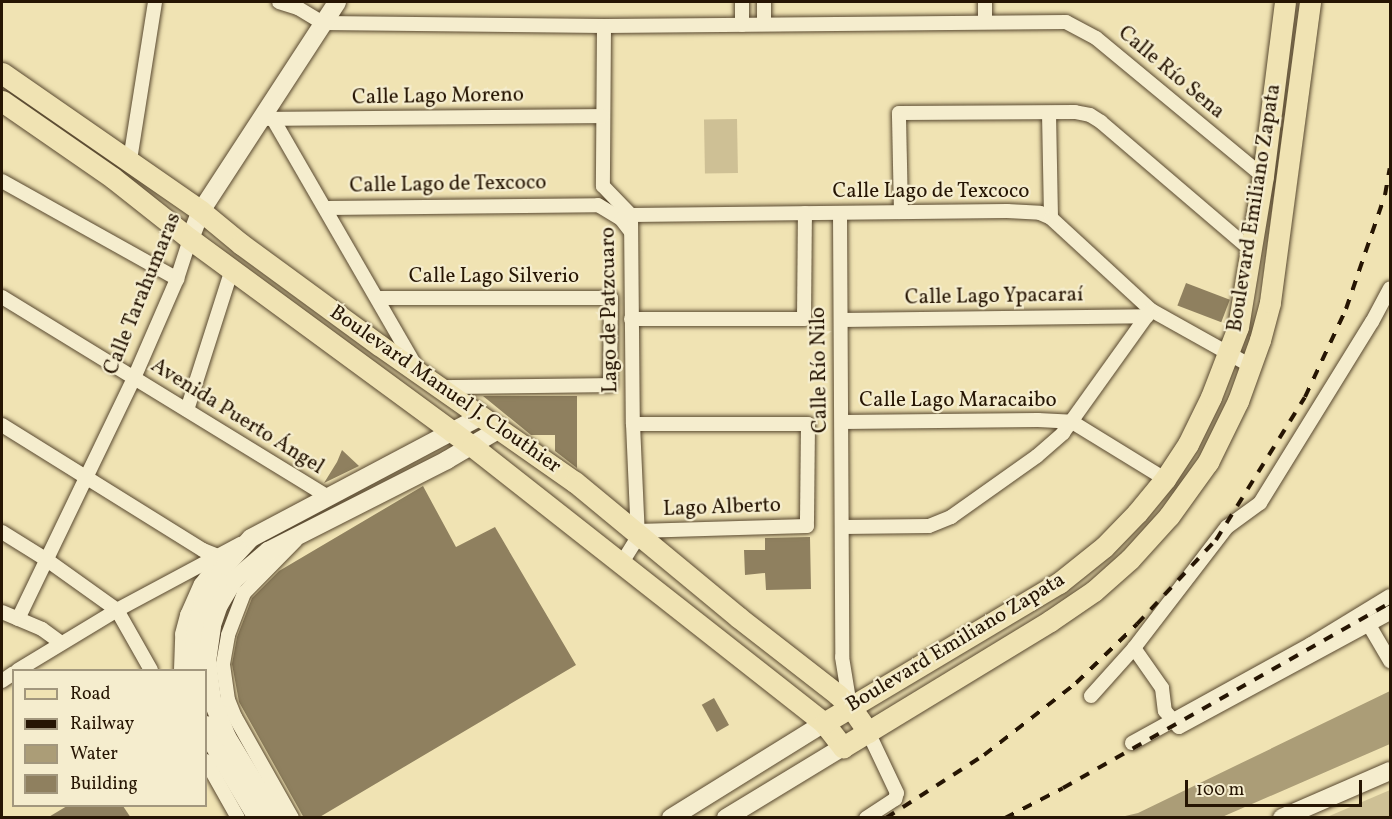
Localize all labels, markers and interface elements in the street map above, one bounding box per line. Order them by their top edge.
street label: Calle Río Sena [1113,21,1229,125]
street label: Boulevard Emiliano Zapata [1223,82,1287,334]
street label: Calle Lago Moreno [352,83,524,111]
street label: Calle Lago de Texcoco [349,171,547,199]
street label: Calle Lago de Texcoco [832,179,1030,205]
street label: Calle Tarahumaras [99,209,187,379]
street label: Lago de Patzcuaro [596,227,624,393]
street label: Calle Lago Silverio [409,264,579,290]
street label: Calle Lago Ypacaraí [904,283,1084,311]
street label: Boulevard Manuel J. Clouthier [324,300,566,480]
street label: Calle Río Nilo [806,307,834,433]
street label: Avenida Puerto Ángel [146,353,328,481]
street label: Calle Lago Maracaibo [859,388,1057,414]
street label: Lago Alberto [663,493,781,523]
street label: Boulevard Emiliano Zapata [842,568,1070,718]
legend [12,669,207,807]
text: Road [70,682,111,707]
text: Railway [70,712,134,737]
text: Water [70,742,118,767]
scale bar [1188,768,1365,806]
text: Building [70,772,138,797]
text: 100 m [1196,778,1245,803]

